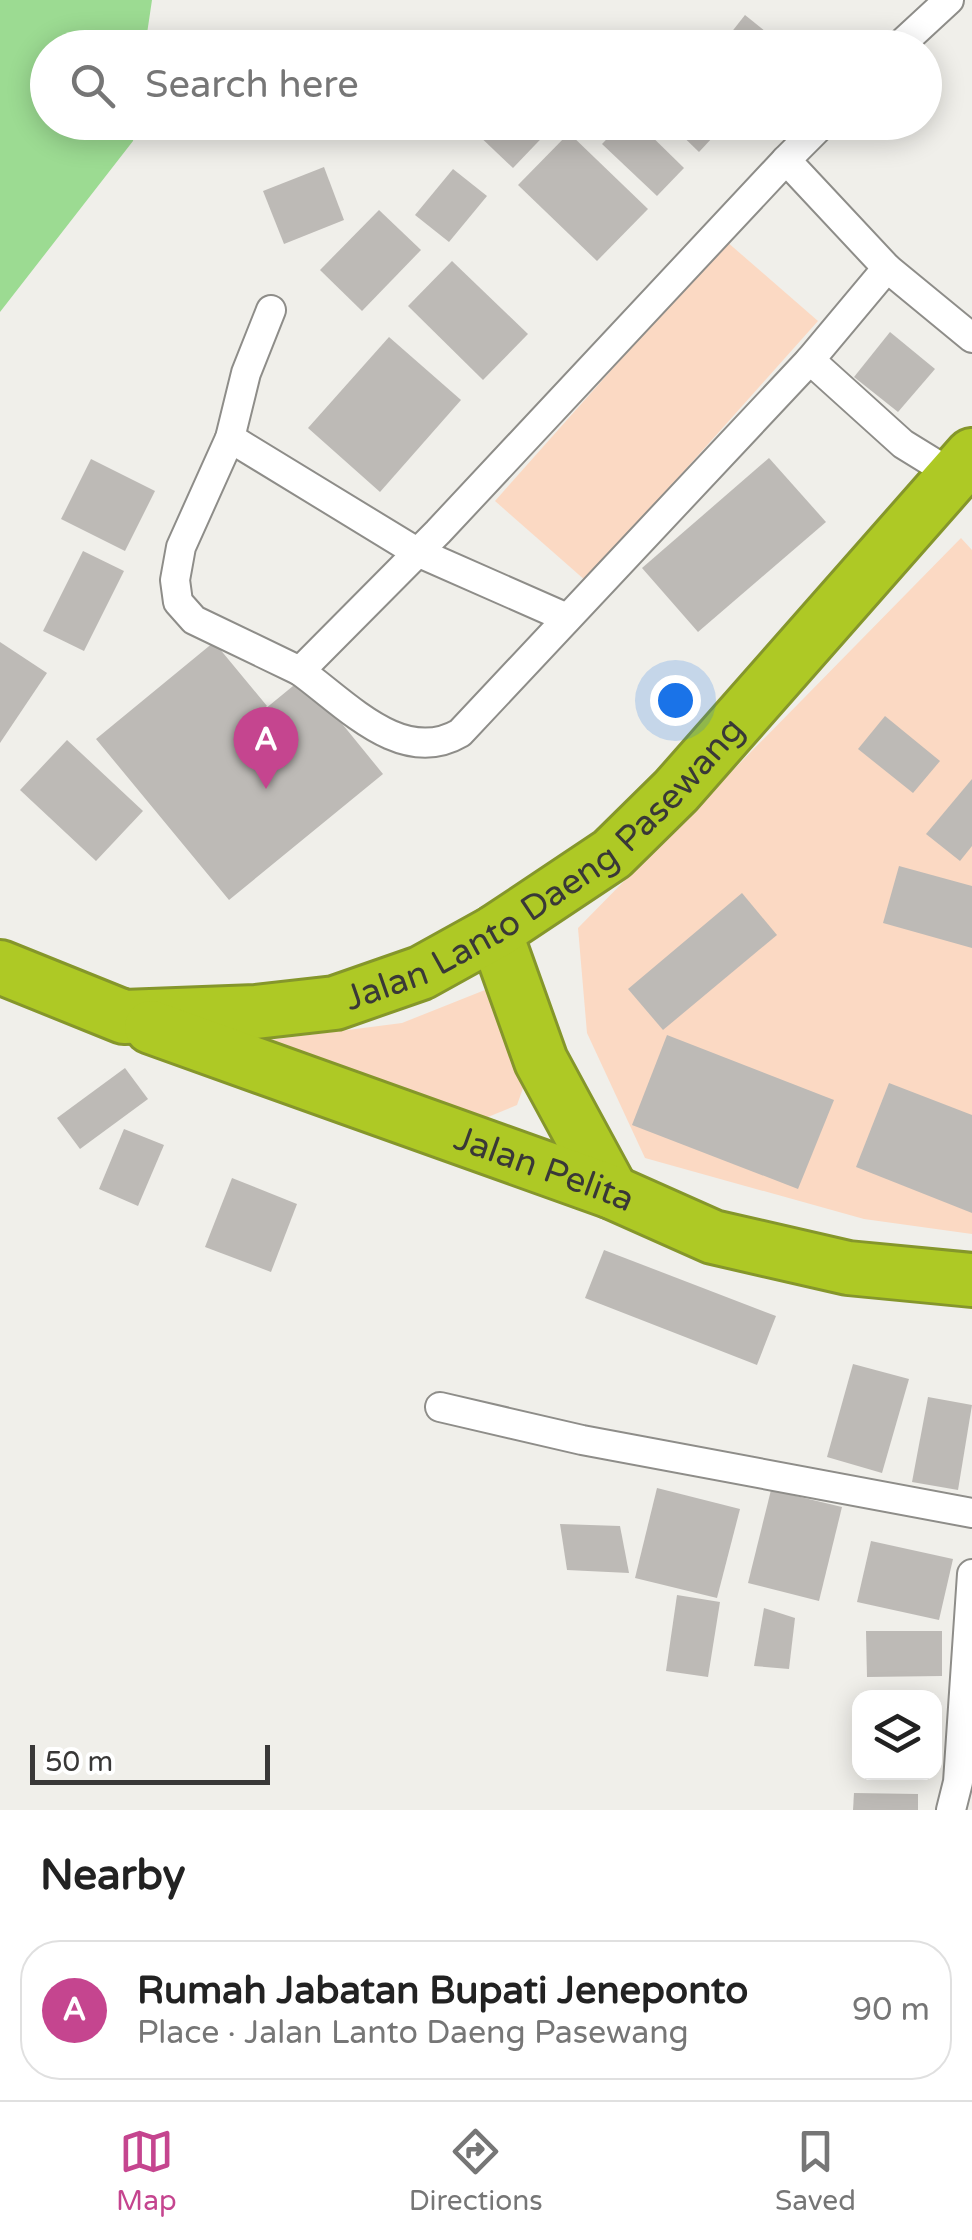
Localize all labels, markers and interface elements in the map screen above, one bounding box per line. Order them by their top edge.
search box [30,30,942,140]
icon: search [65,58,120,113]
text: Search here [145,62,359,108]
your location [650,675,701,726]
pin: A [234,706,298,789]
street label: Jalan Lanto Daeng Pasewang [339,709,753,1020]
street label: Jalan Pelita [449,1117,641,1221]
map controls [852,1690,942,1780]
button: layers [852,1690,942,1780]
scale bar [30,1740,270,1784]
text: 50 m [45,1745,113,1779]
text: Nearby [40,1850,185,1901]
text: Rumah Jabatan Bupati Jeneponto [137,1968,748,2014]
text: A [63,1991,86,2029]
text: 90 m [852,1991,930,2029]
text: Place · Jalan Lanto Daeng Pasewang [137,2014,689,2052]
tab: Map [116,2124,177,2218]
tab: Directions [409,2124,543,2218]
tab: Saved [775,2124,856,2218]

